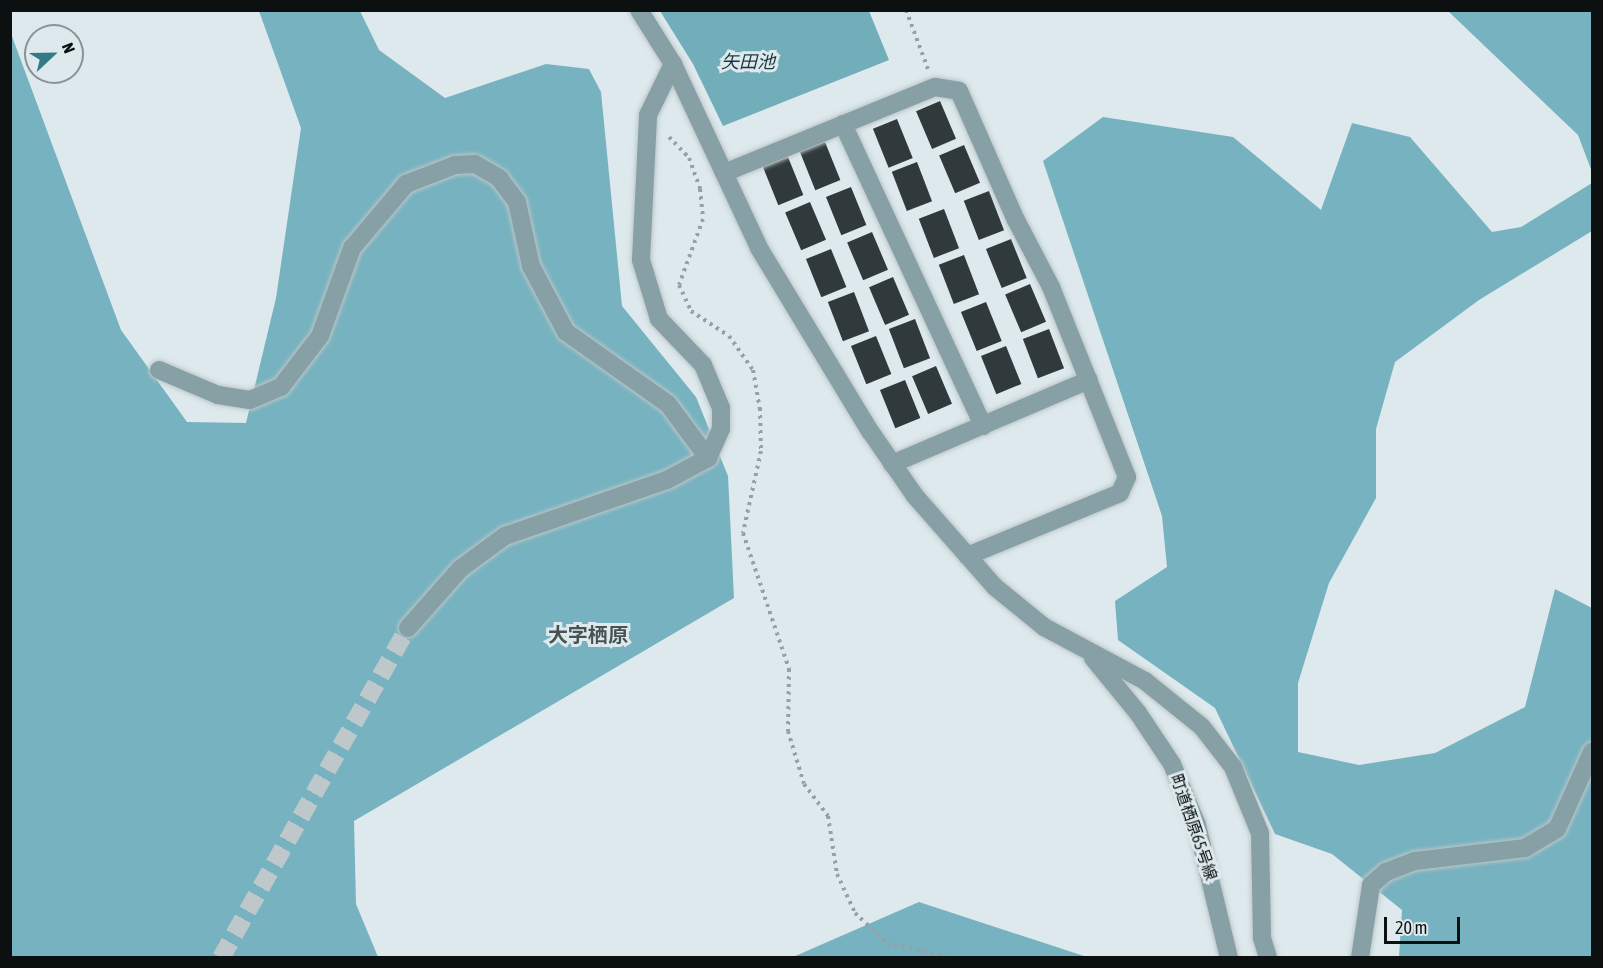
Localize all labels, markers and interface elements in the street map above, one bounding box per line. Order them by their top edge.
north arrow [24,24,84,84]
text: N [59,40,79,56]
water label: 矢田池 [721,51,775,73]
district label: 大字栖原 [548,622,628,646]
street label: 町道栖原65号線 [1167,771,1221,883]
scale bar [1387,905,1464,943]
text: 20 m [1395,917,1427,938]

